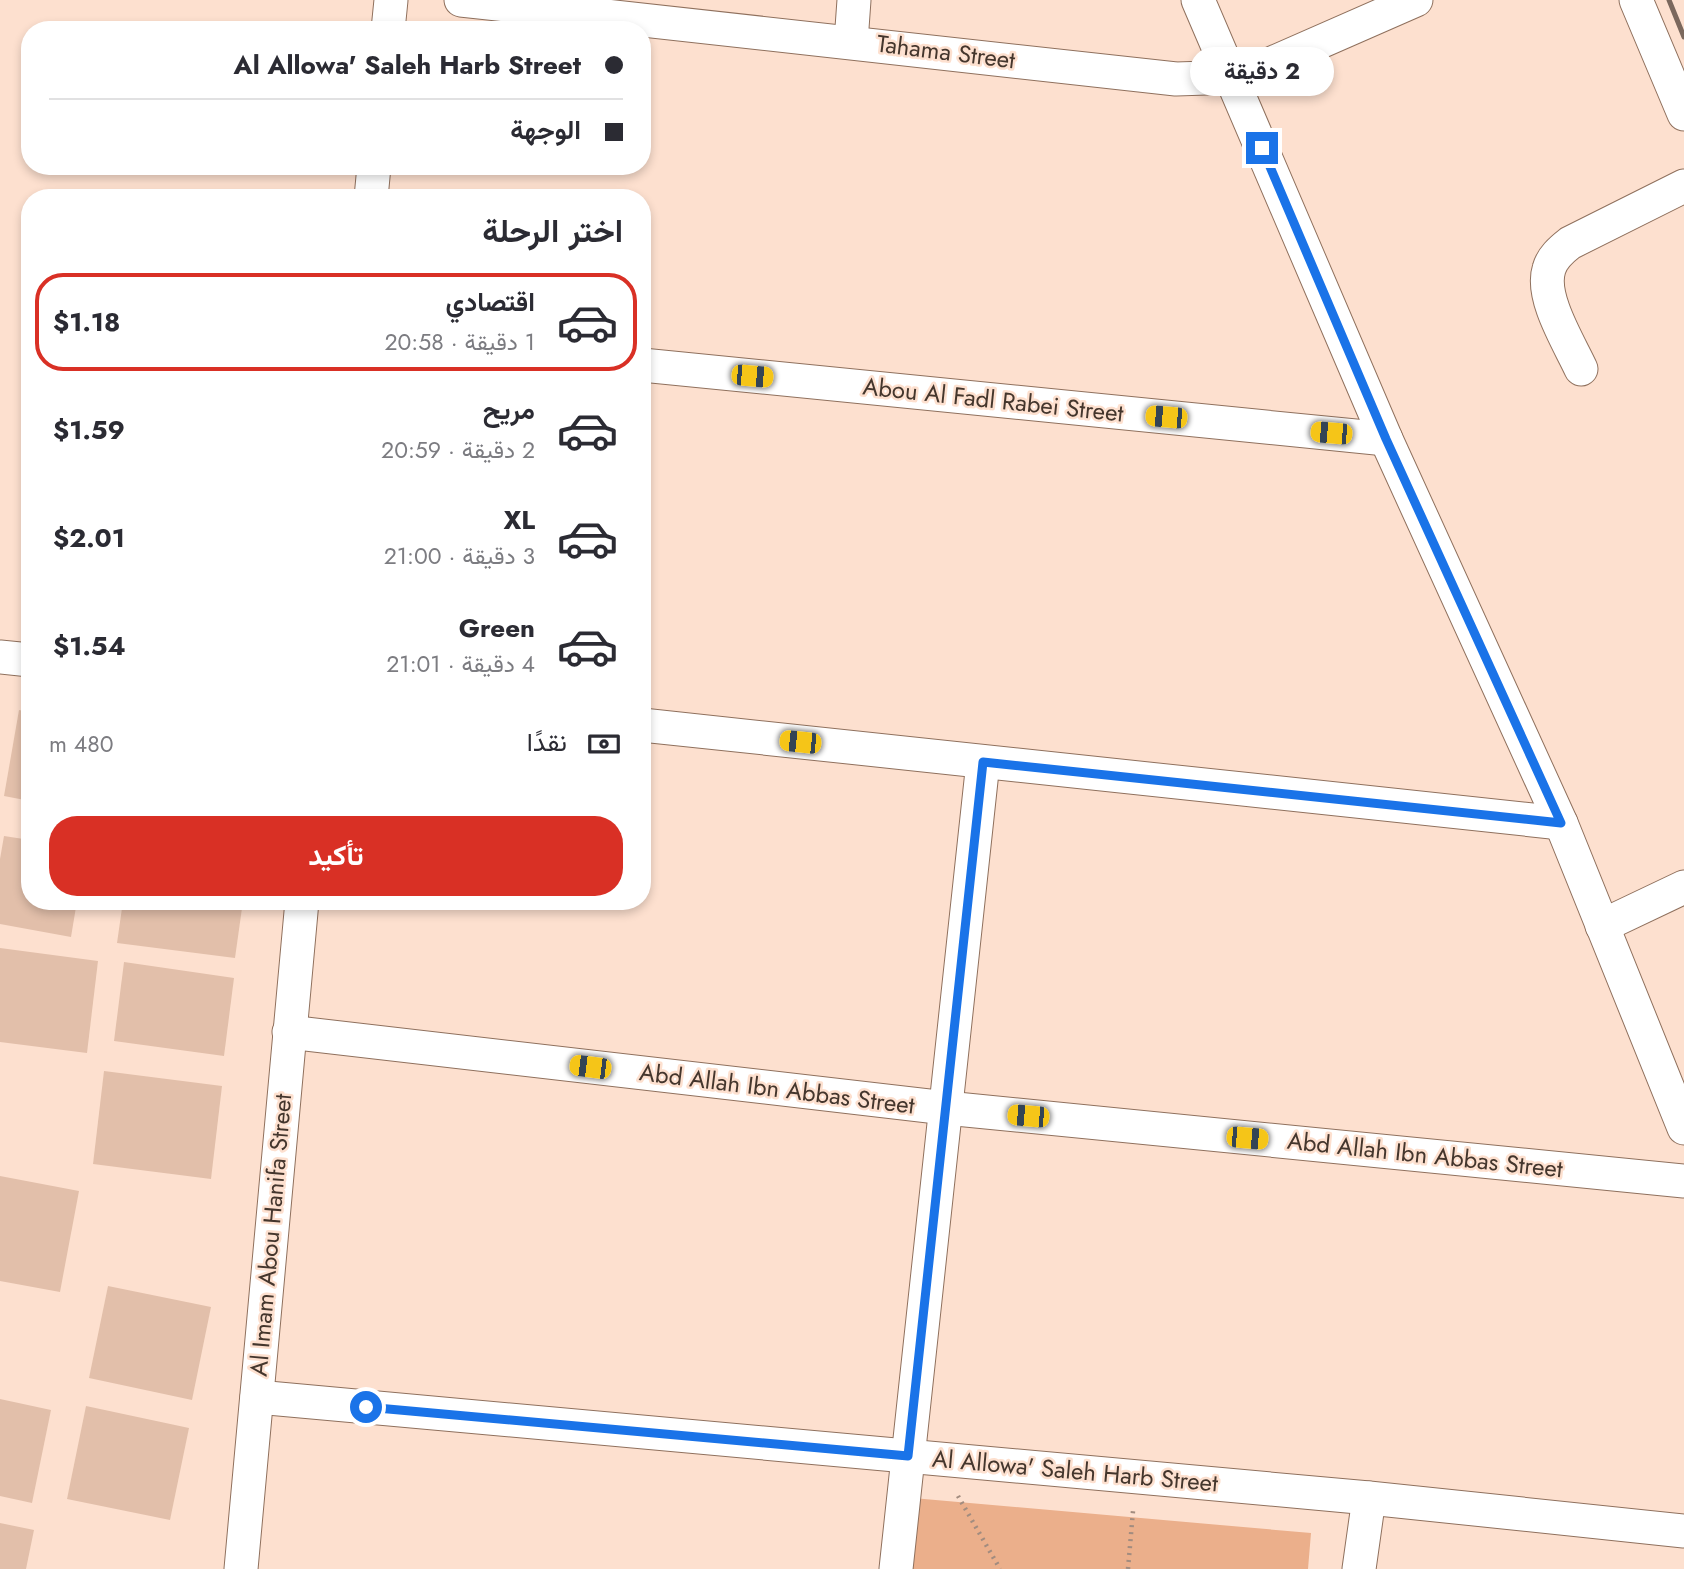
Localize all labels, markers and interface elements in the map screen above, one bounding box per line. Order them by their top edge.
street label: Tahama Street [875,26,1017,77]
text: Al Allowa' Saleh Harb Street [234,46,581,84]
callout: 2 دقيقة [1190,46,1334,96]
text: 2 دقيقة [1224,54,1300,88]
text: الوجهة [510,111,581,149]
route end [1246,132,1278,164]
text: اختر الرحلة [482,208,623,254]
text: اقتصادي [446,283,535,321]
icon: car [556,291,619,354]
text: $1.18 [53,303,120,341]
text: 1 دقيقة · 20:58 [384,325,535,359]
car [731,364,774,388]
street label: Abou Al Fadl Rabei Street [861,368,1125,431]
text: مريح [483,391,535,429]
icon: car [556,399,619,462]
car [1145,405,1188,429]
text: $1.59 [53,411,125,449]
car [1310,421,1353,445]
text: 2 دقيقة · 20:59 [381,433,535,467]
text: XL [503,501,535,539]
icon: car [556,507,619,570]
text: $2.01 [53,519,125,557]
text: 3 دقيقة · 21:00 [384,539,535,573]
text: Green [459,609,535,647]
icon: car [556,615,619,678]
text: $1.54 [53,627,126,665]
text: 4 دقيقة · 21:01 [386,647,535,681]
text: نقدًا [527,723,567,761]
icon: cash [585,725,623,763]
text: 480 m [49,727,114,761]
car [779,729,822,755]
button: تأكيد [49,816,623,896]
car [568,1054,613,1080]
street label: Abd Allah Ibn Abbas Street [638,1054,917,1123]
street label: Al Imam Abou Hanifa Street [241,1092,300,1378]
car [1007,1104,1050,1128]
street label: Abd Allah Ibn Abbas Street [1286,1123,1565,1186]
car [1226,1126,1269,1150]
route start [350,1391,382,1423]
street label: Al Allowa' Saleh Harb Street [931,1441,1220,1500]

